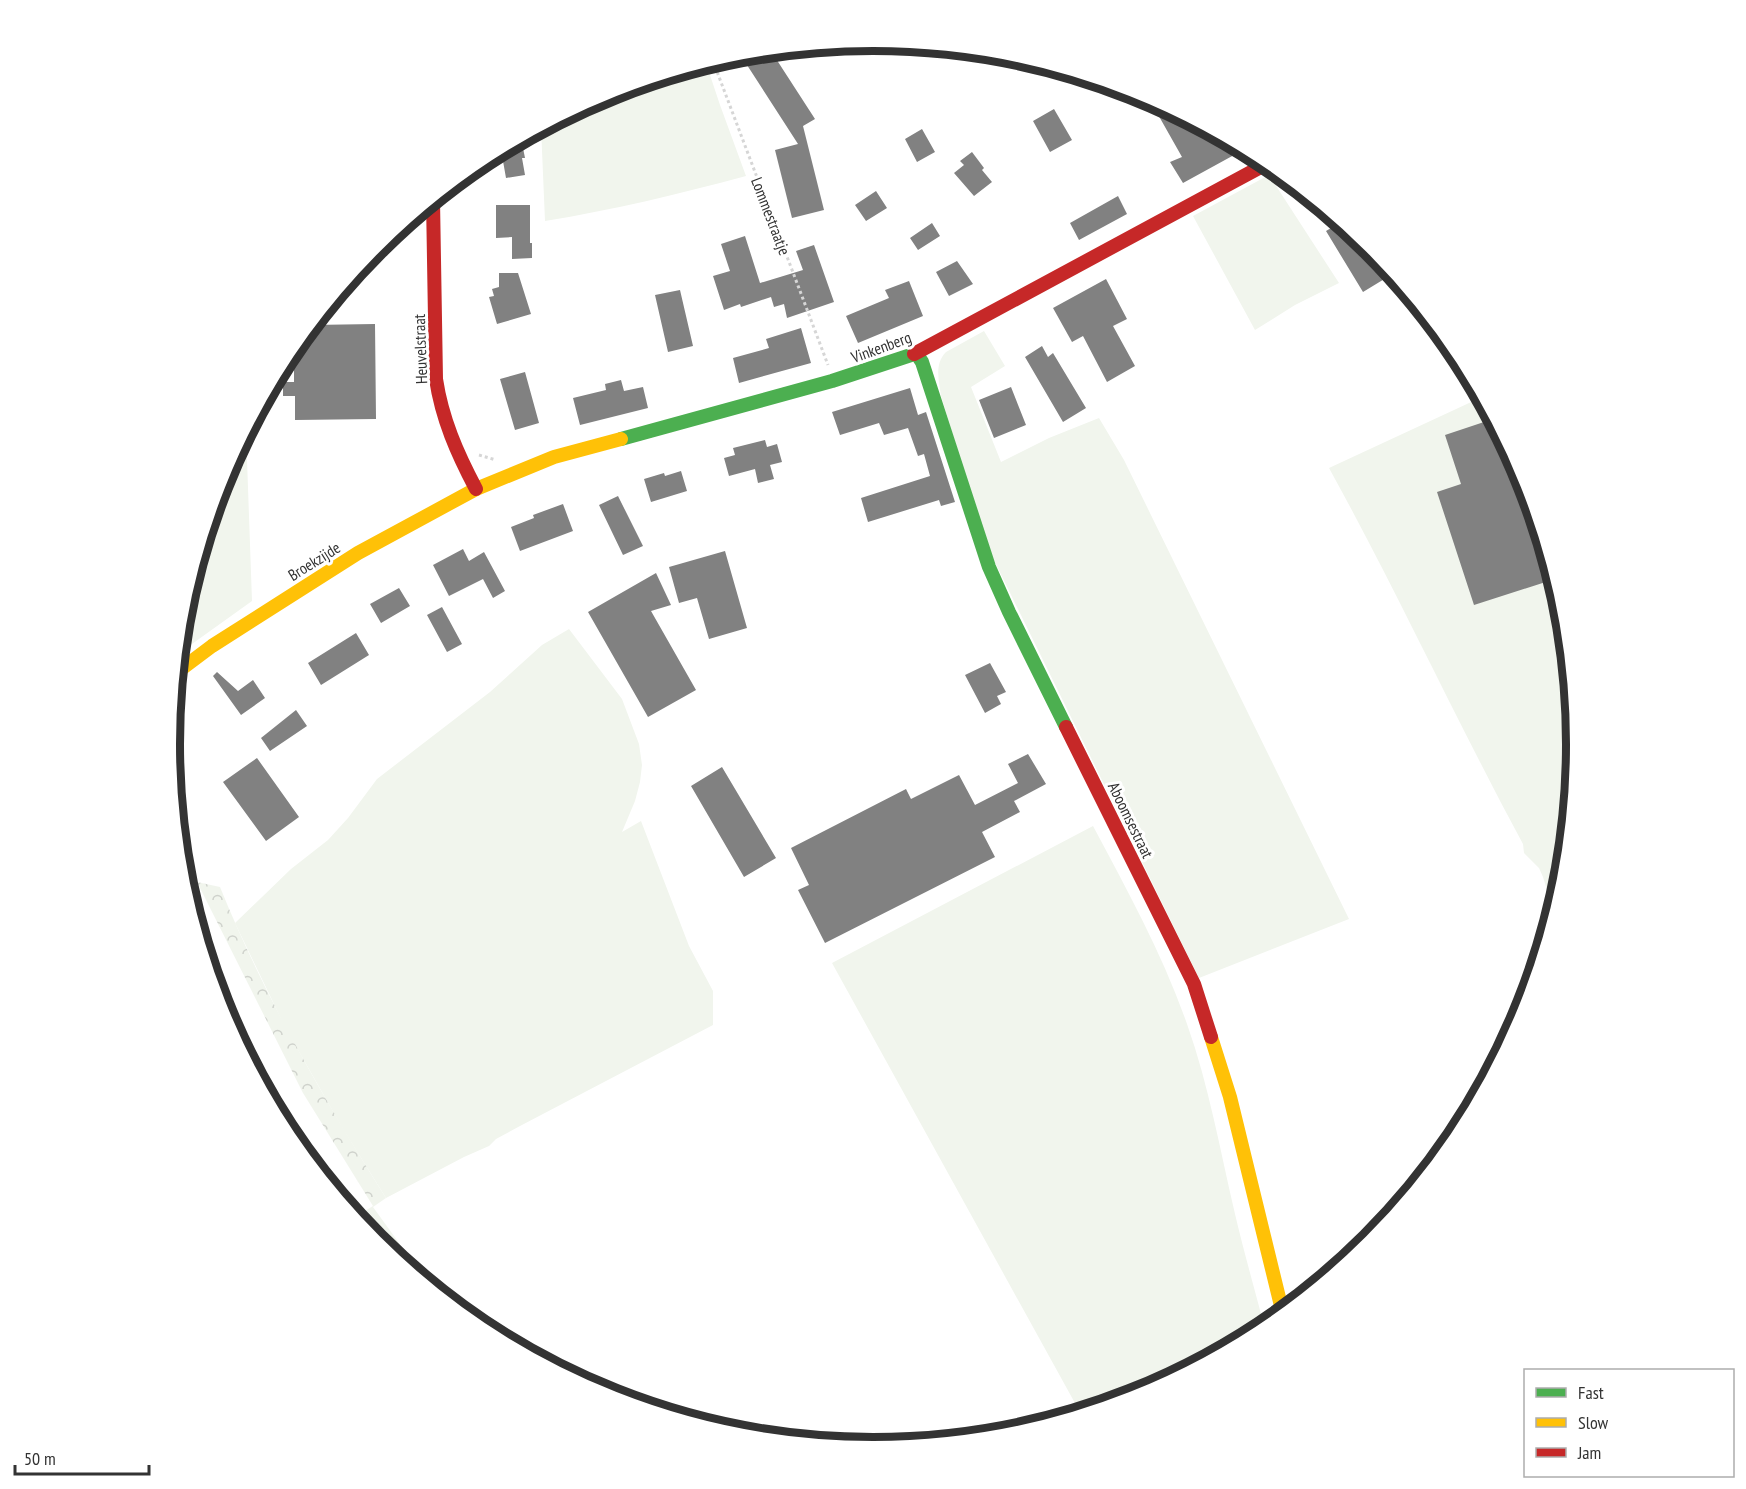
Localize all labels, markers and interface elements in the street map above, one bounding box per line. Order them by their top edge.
street label: Lommestraatje [747,174,795,258]
street label: Heuvelstraat [409,313,431,384]
street label: Vinkenberg [847,327,914,367]
street label: Broekzijde [284,537,344,585]
street label: Aboomsestraat [1104,779,1158,862]
legend [1524,1369,1734,1477]
text: Fast [1578,1381,1604,1404]
text: Slow [1578,1411,1609,1434]
scale bar [15,1438,148,1476]
text: Jam [1577,1441,1601,1464]
text: 50 m [24,1447,56,1470]

